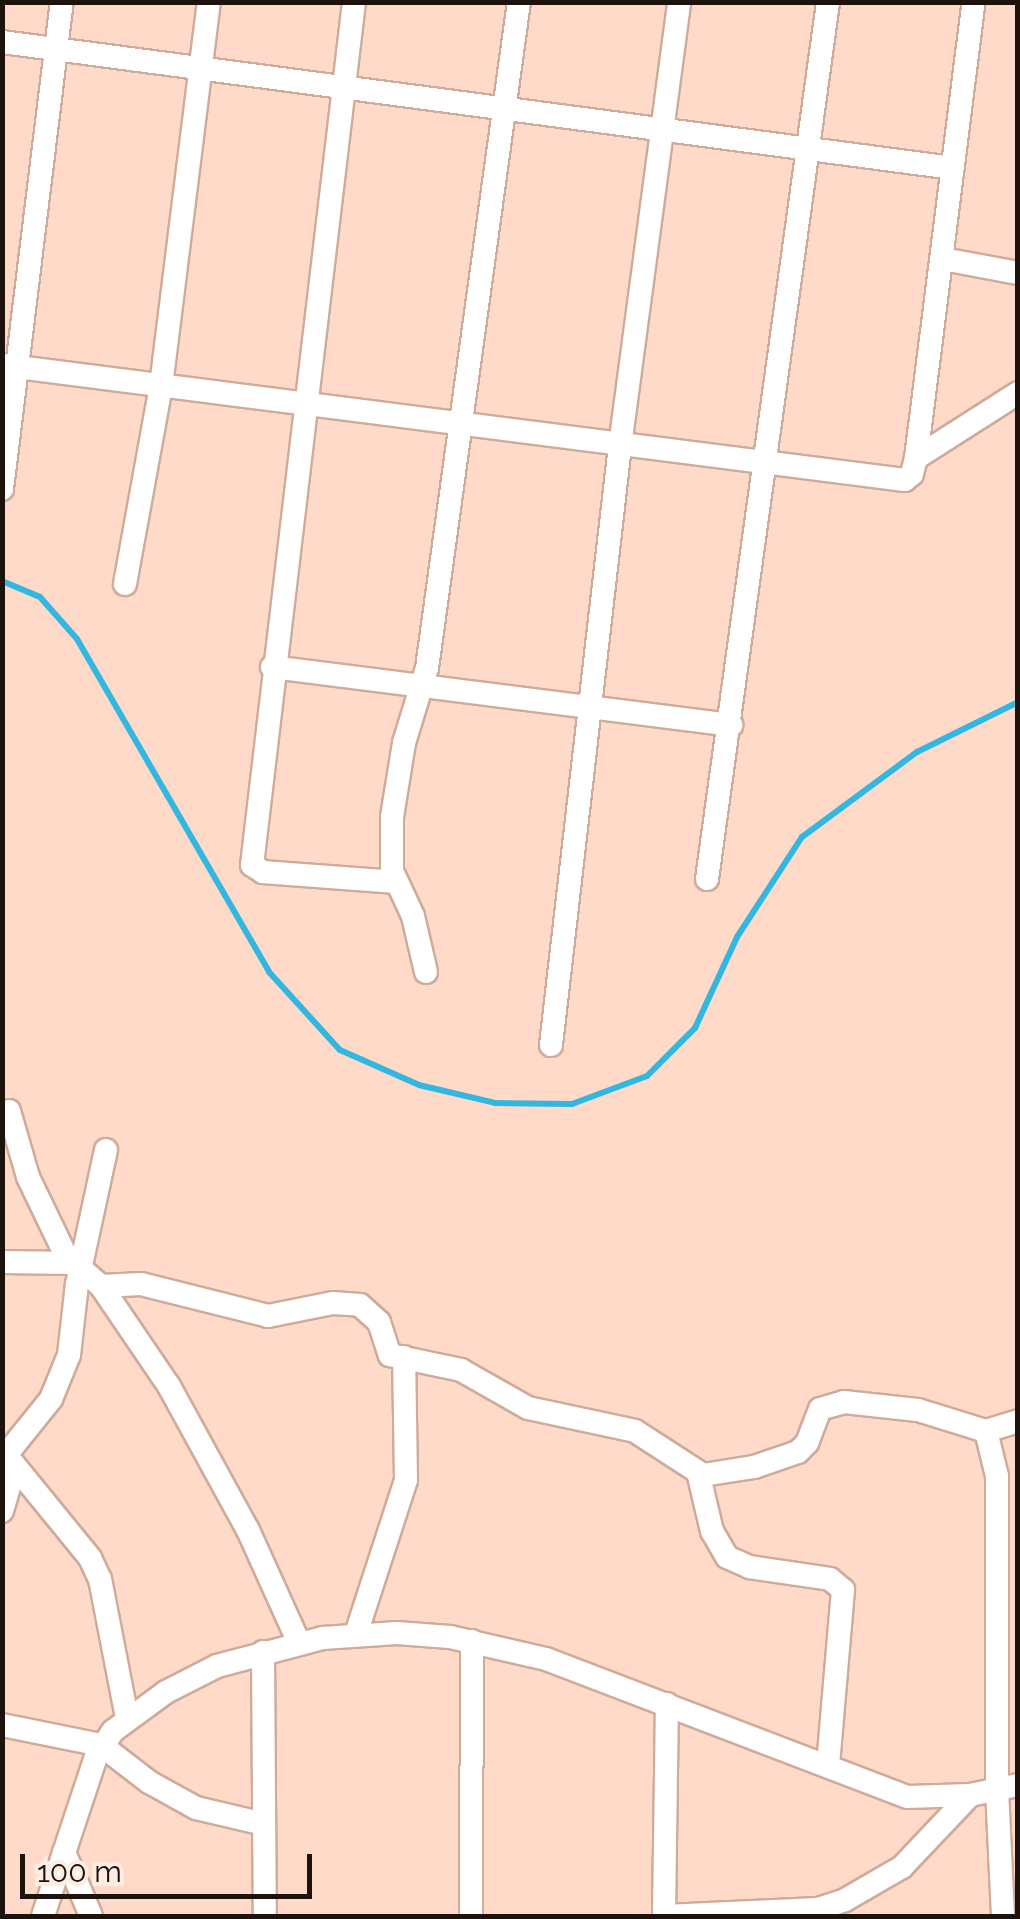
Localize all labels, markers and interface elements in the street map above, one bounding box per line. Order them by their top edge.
scale bar [25,1834,318,1896]
text: 100 m [37,1854,122,1889]

